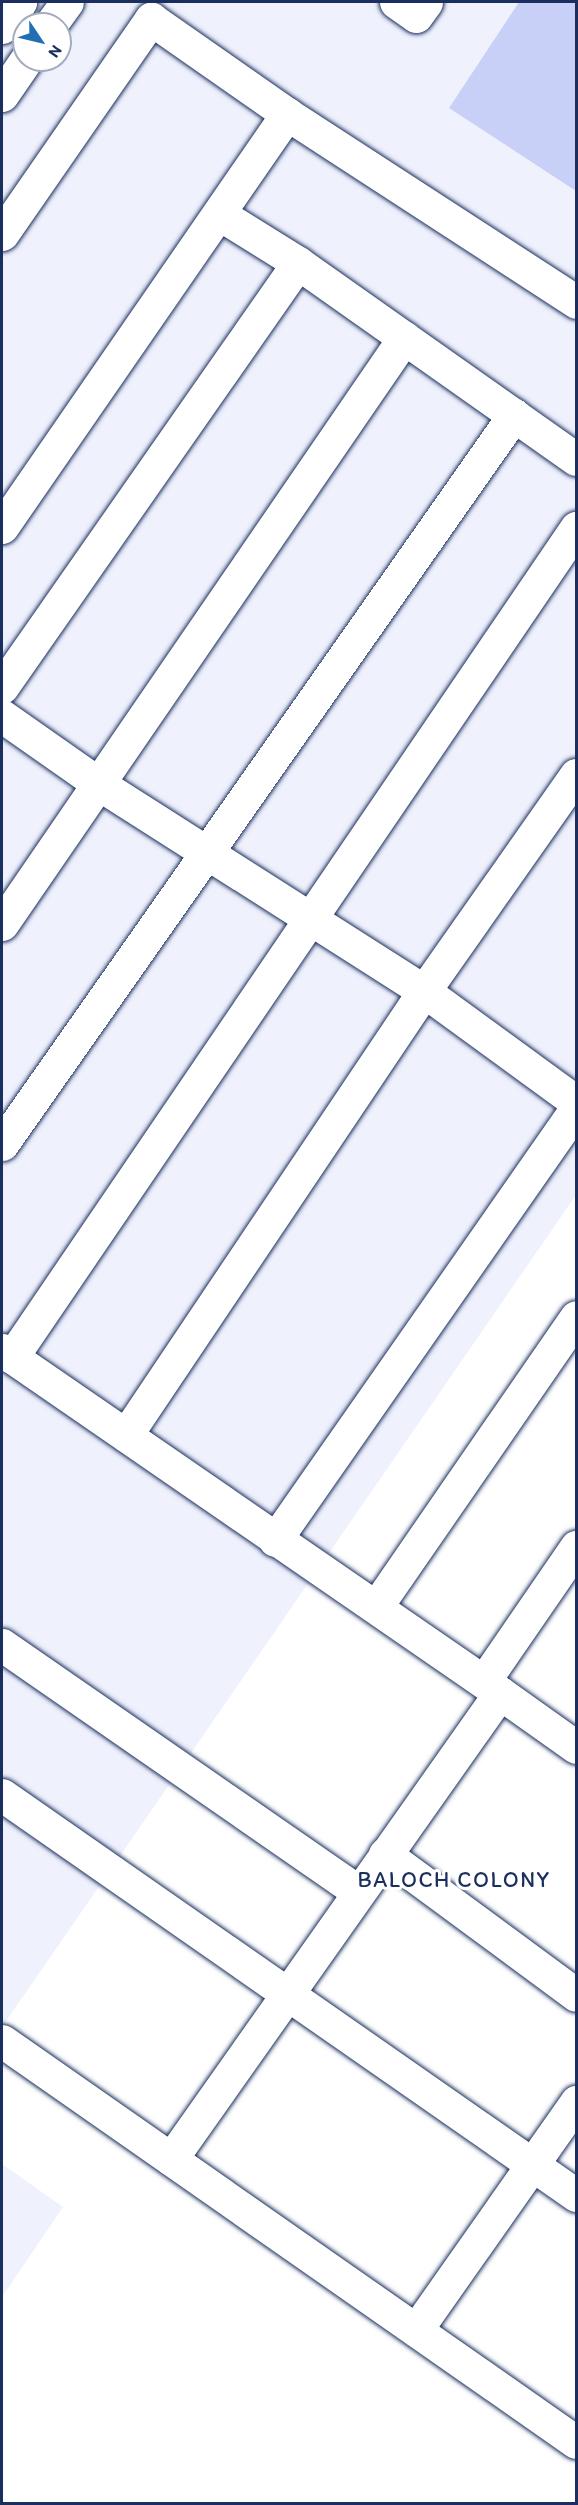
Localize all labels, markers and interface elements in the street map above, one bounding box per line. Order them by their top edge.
north arrow [12,12,72,72]
text: N [45,42,66,61]
district label: BALOCH COLONY [357,1867,551,1893]

